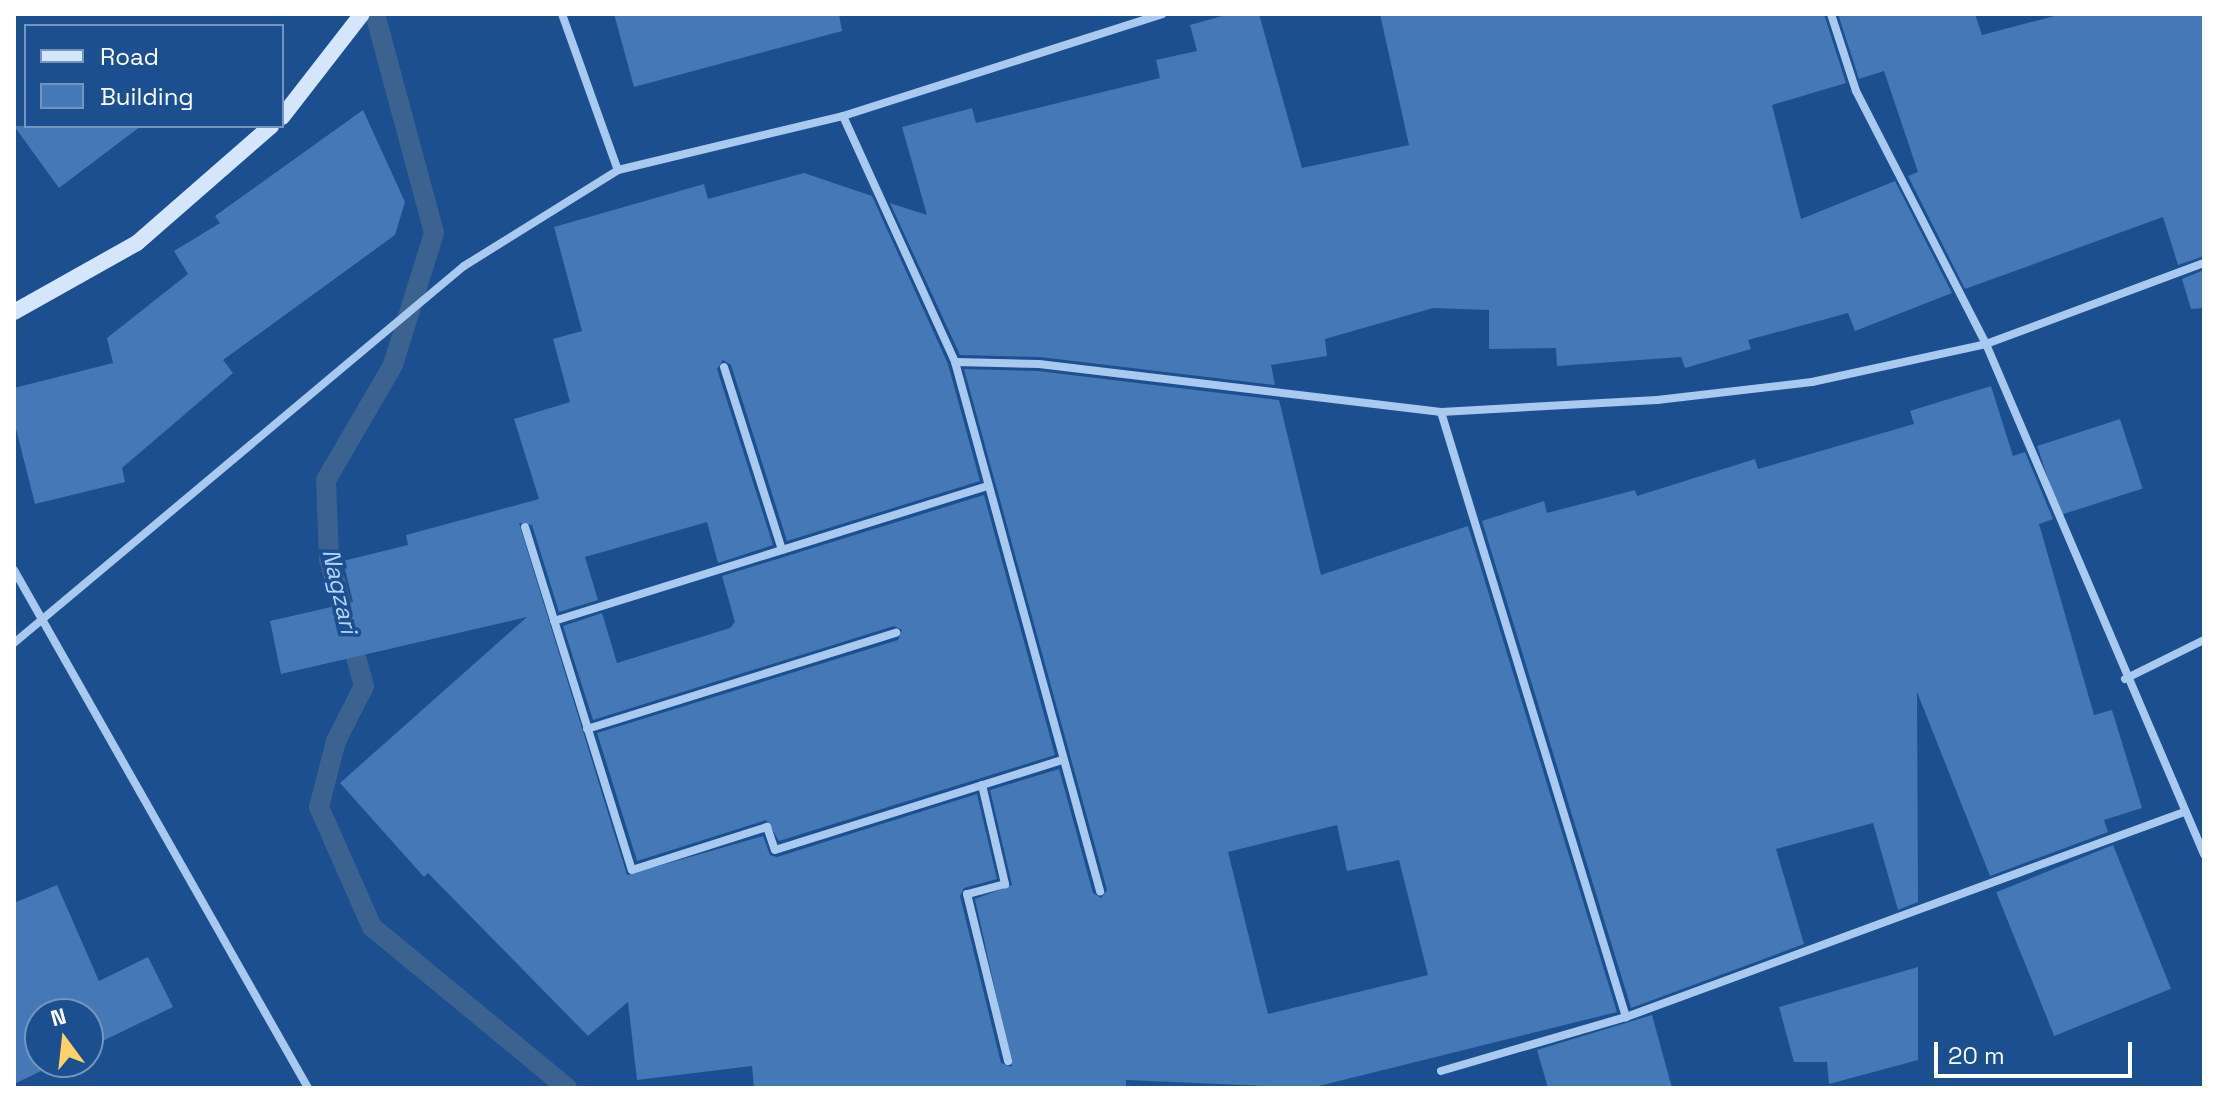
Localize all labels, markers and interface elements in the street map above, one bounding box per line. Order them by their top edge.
legend [24,24,284,128]
text: Road [100,41,159,72]
text: Building [100,81,194,112]
water label: Nagzari [316,546,364,636]
north arrow [24,998,104,1078]
text: N [48,1001,69,1032]
scale bar [1938,1026,2136,1076]
text: 20 m [1948,1040,2005,1071]

